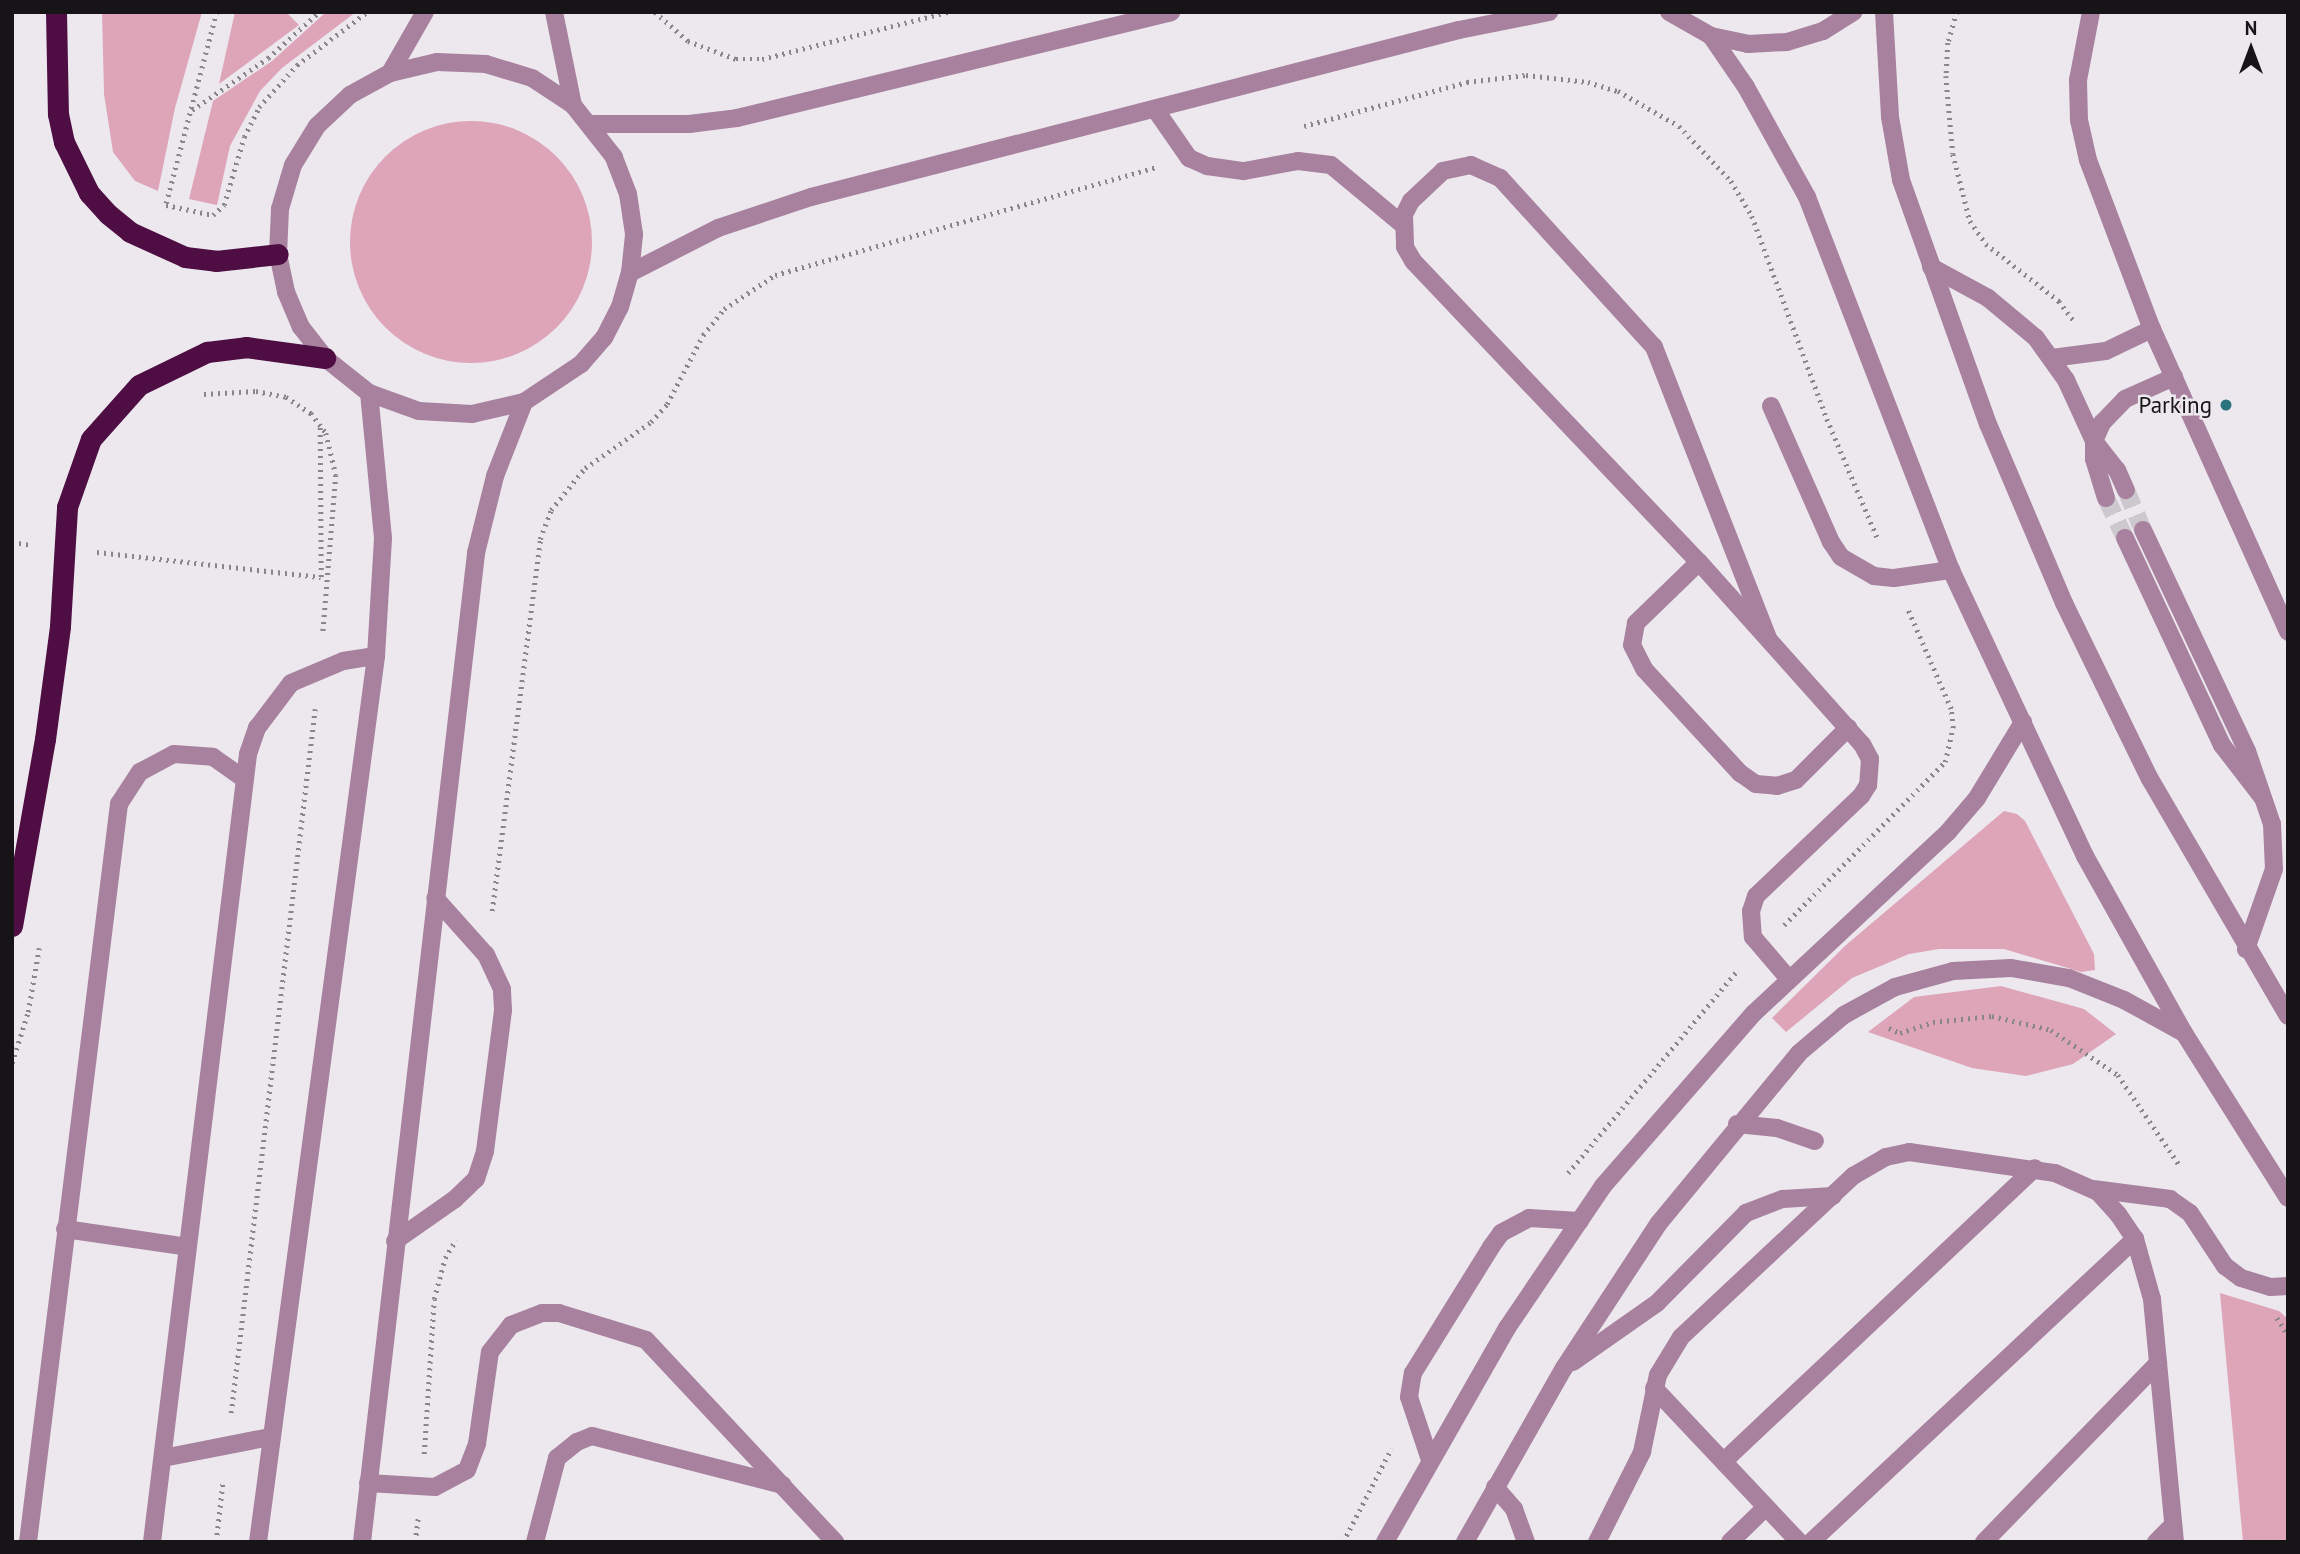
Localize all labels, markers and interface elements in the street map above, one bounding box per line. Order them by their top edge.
north arrow [2216,14,2286,84]
text: N [2245,16,2257,40]
place label: Parking [2139,391,2212,419]
marker: Parking [2218,397,2234,413]

